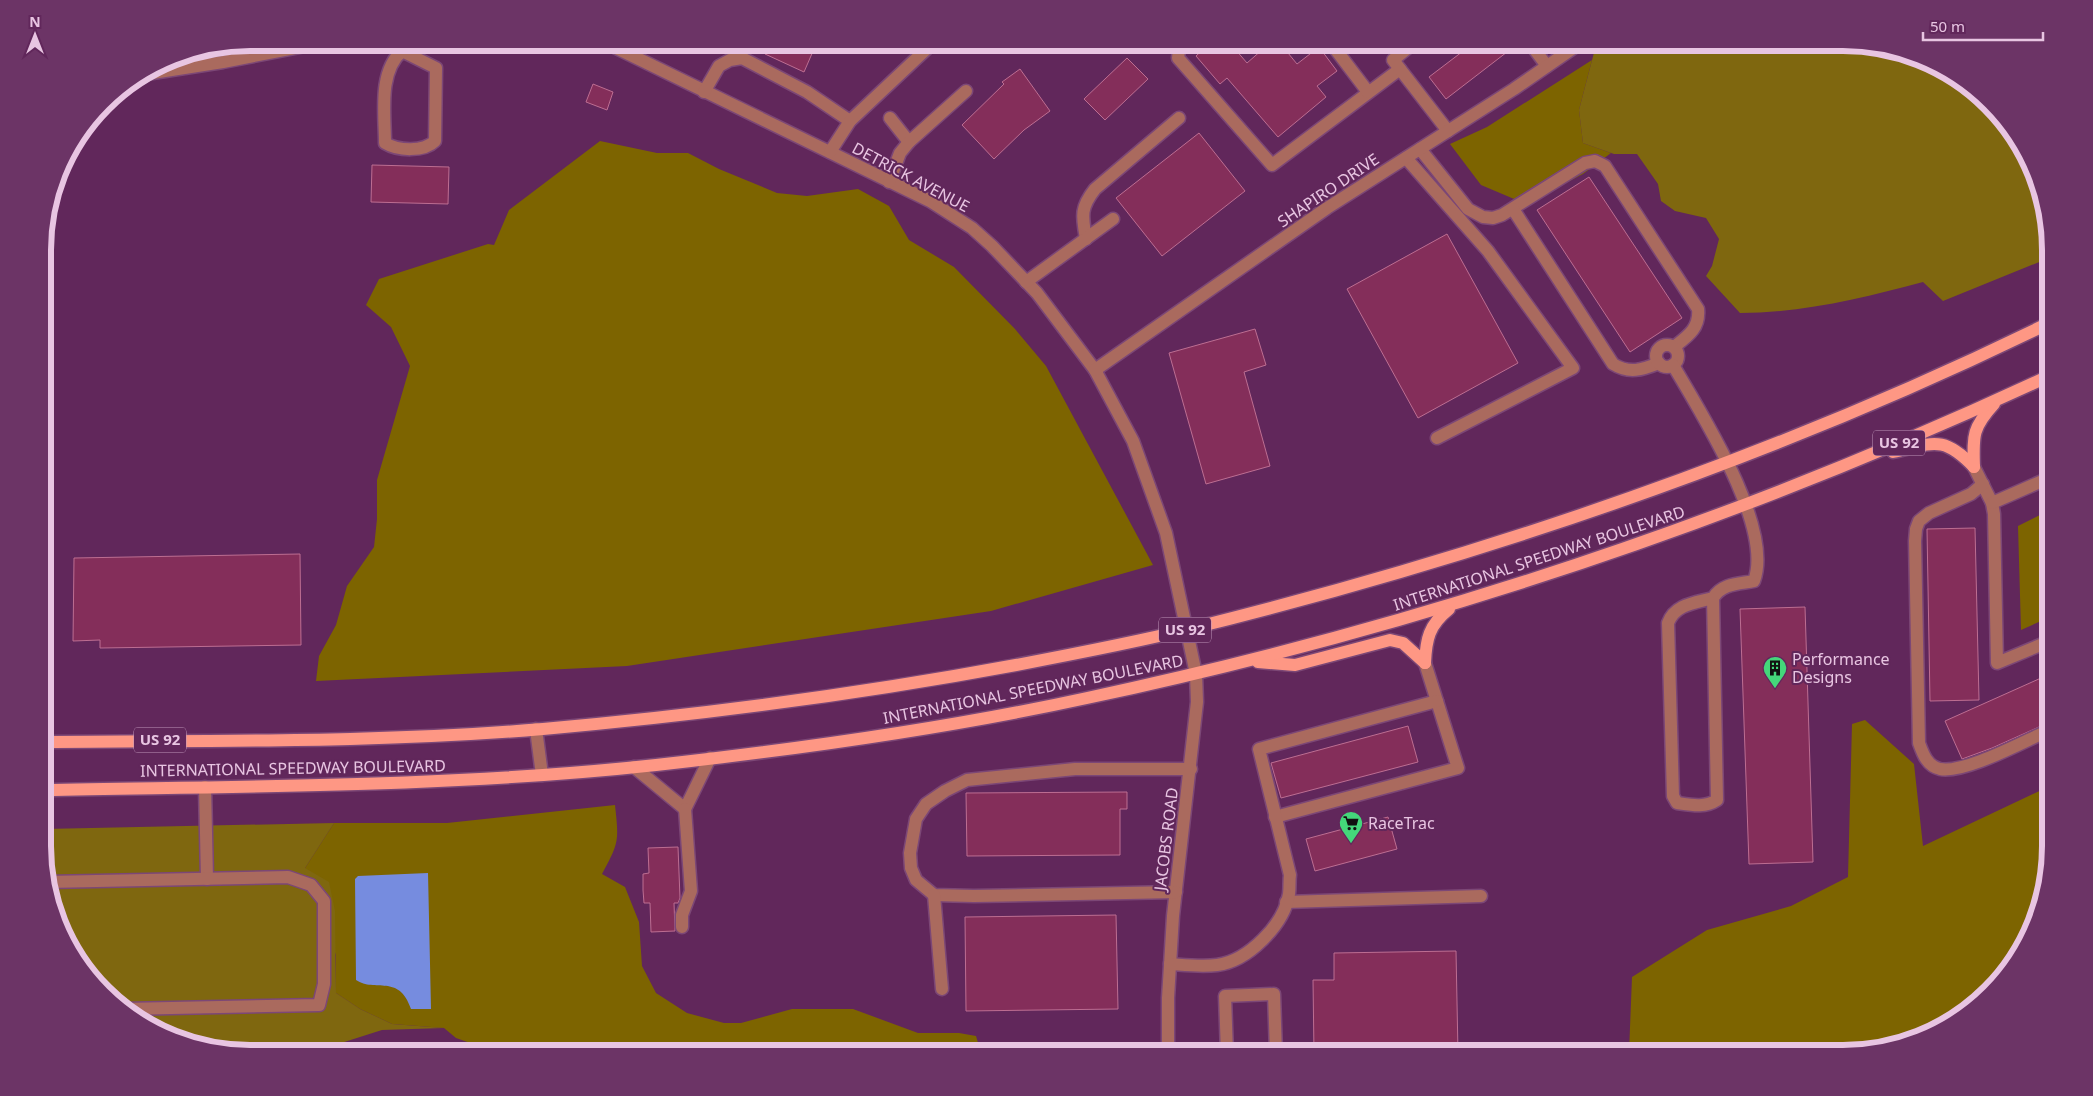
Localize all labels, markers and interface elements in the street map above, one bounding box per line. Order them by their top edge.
north arrow [10,10,60,60]
scale bar [1923,10,2043,42]
text: N [29,12,41,31]
text: 50 m [1930,16,1965,36]
street label: DETRICK AVENUE [849,137,973,217]
street label: SHAPIRO DRIVE [1273,148,1383,232]
road number: US 92 [1873,430,1925,456]
street label: INTERNATIONAL SPEEDWAY BOULEVARD [1390,500,1688,616]
road number: US 92 [1159,618,1211,642]
place label: Performance Designs [1792,648,1890,688]
street label: INTERNATIONAL SPEEDWAY BOULEVARD [881,649,1185,729]
building icon: Performance Designs [1762,655,1788,689]
road number: US 92 [134,728,186,752]
street label: INTERNATIONAL SPEEDWAY BOULEVARD [140,754,446,782]
street label: JACOBS ROAD [1149,786,1183,894]
supermarket icon: RaceTrac [1338,810,1364,844]
place label: RaceTrac [1368,812,1435,834]

